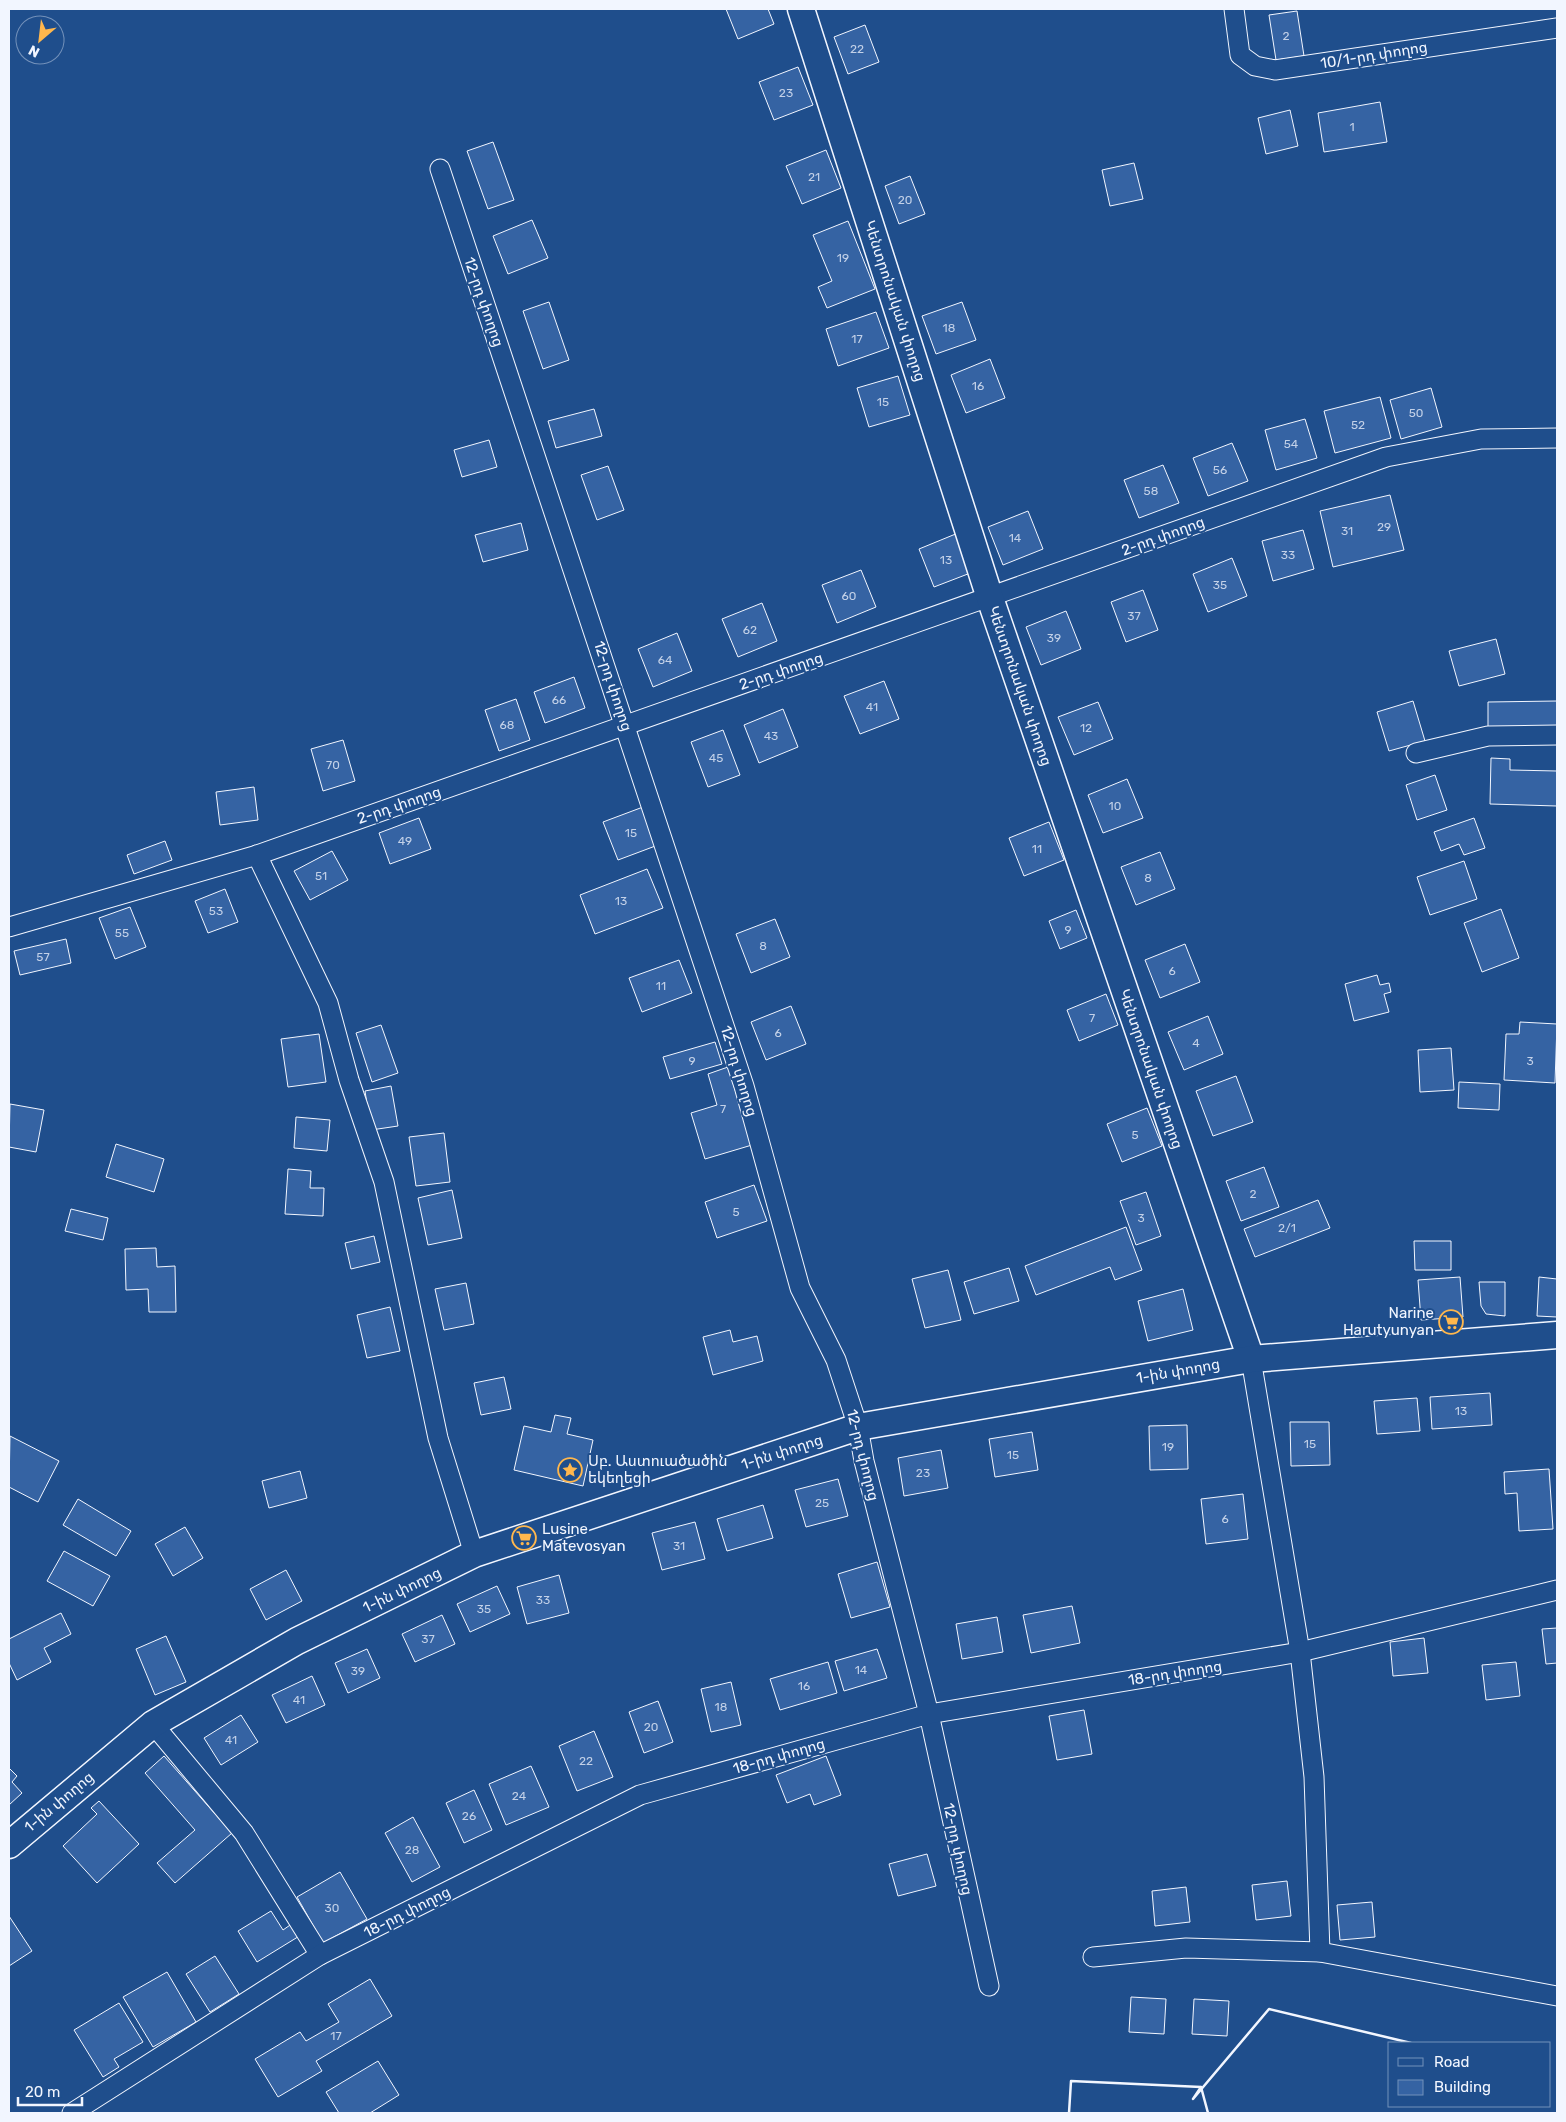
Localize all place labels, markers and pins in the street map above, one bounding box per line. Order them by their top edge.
place label: Narine Harutyunyan [1343,1304,1434,1339]
supermarket icon: Narine Harutyunyan [1438,1309,1464,1335]
place label: Սբ. Աստուածածին եկեղեցի [588,1452,727,1487]
place icon: Սբ. Աստուածածին եկեղեցի [557,1457,583,1483]
place label: Lusine Matevosyan [542,1520,626,1555]
supermarket icon: Lusine Matevosyan [511,1525,537,1551]

